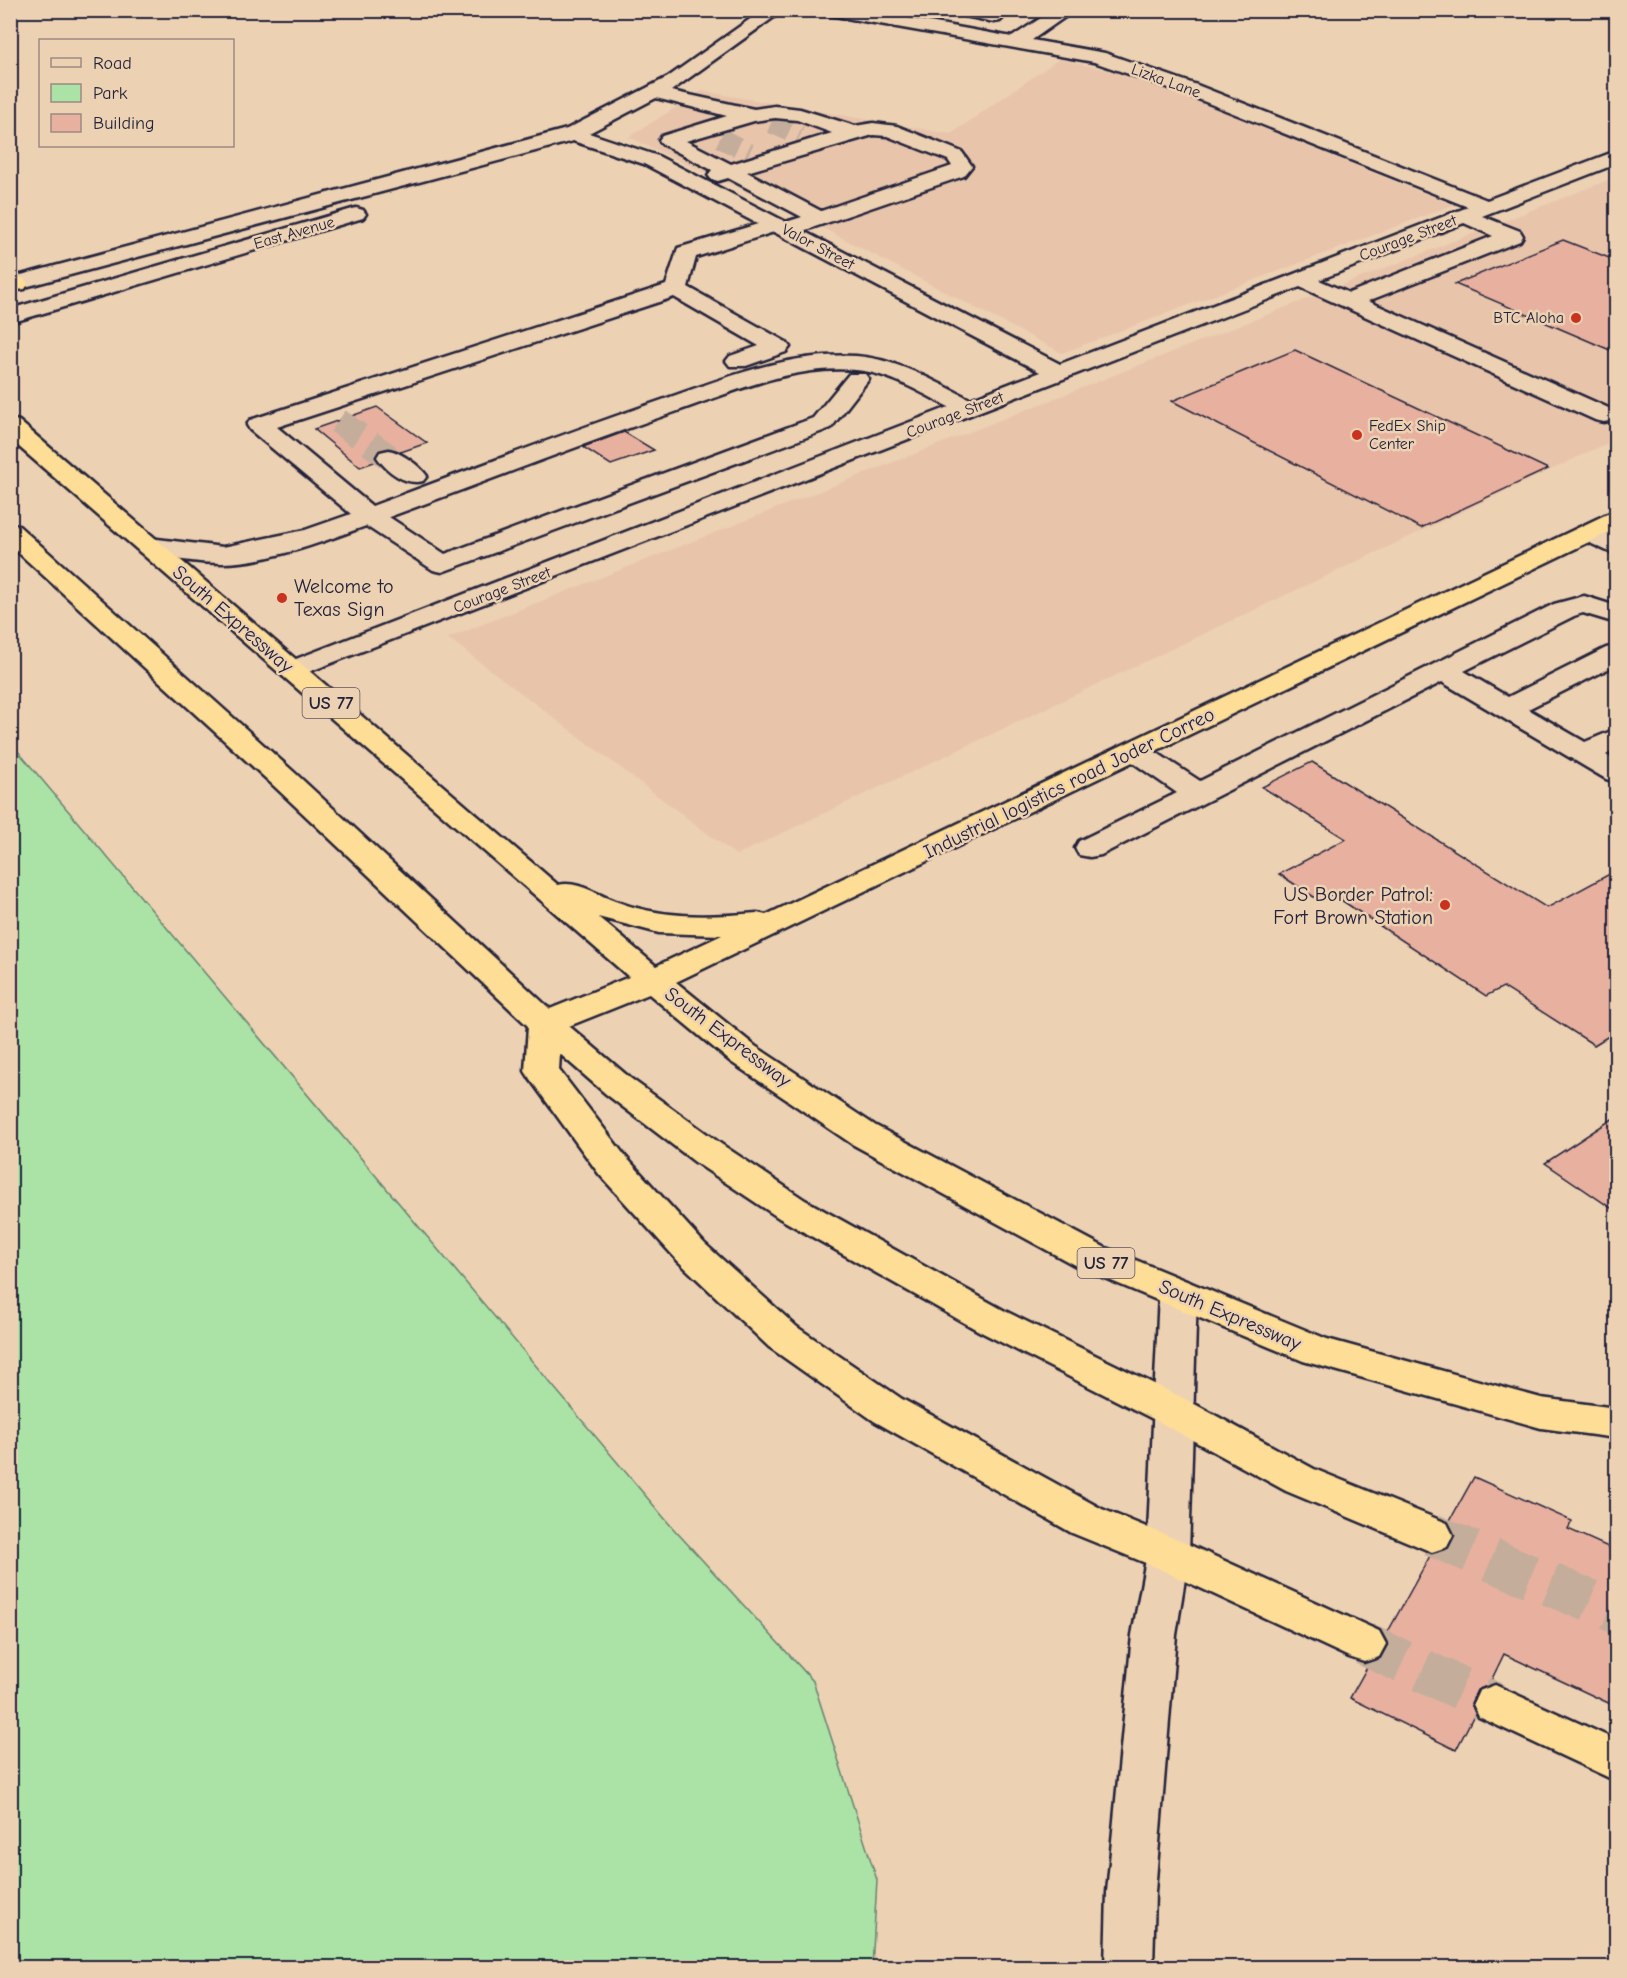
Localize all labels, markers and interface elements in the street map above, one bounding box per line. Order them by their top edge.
legend [39,39,234,147]
text: Road [93,53,132,74]
street label: Lizka Lane [1129,60,1203,102]
text: Park [93,83,128,104]
text: Building [93,113,155,134]
street label: Courage Street [1357,211,1460,265]
street label: East Avenue [252,213,336,253]
street label: Valor Street [779,220,858,274]
place label: BTC Aloha [1493,309,1564,327]
marker: BTC Aloha [1569,311,1583,325]
street label: Courage Street [904,388,1007,442]
place label: FedEx Ship Center [1369,417,1446,453]
marker: FedEx Ship Center [1350,428,1364,442]
street label: South Expressway [168,560,298,678]
street label: Courage Street [451,563,554,617]
place label: Welcome to Texas Sign [294,575,394,621]
marker: Welcome to Texas Sign [275,591,289,605]
road number: US 77 [302,688,360,718]
street label: Industrial logistics road Joder Correo [920,702,1218,864]
place label: US Border Patrol: Fort Brown Station [1273,883,1433,929]
marker: US Border Patrol: Fort Brown Station [1438,898,1452,912]
street label: South Expressway [660,982,796,1092]
road number: US 77 [1078,1248,1134,1278]
street label: South Expressway [1155,1275,1305,1355]

